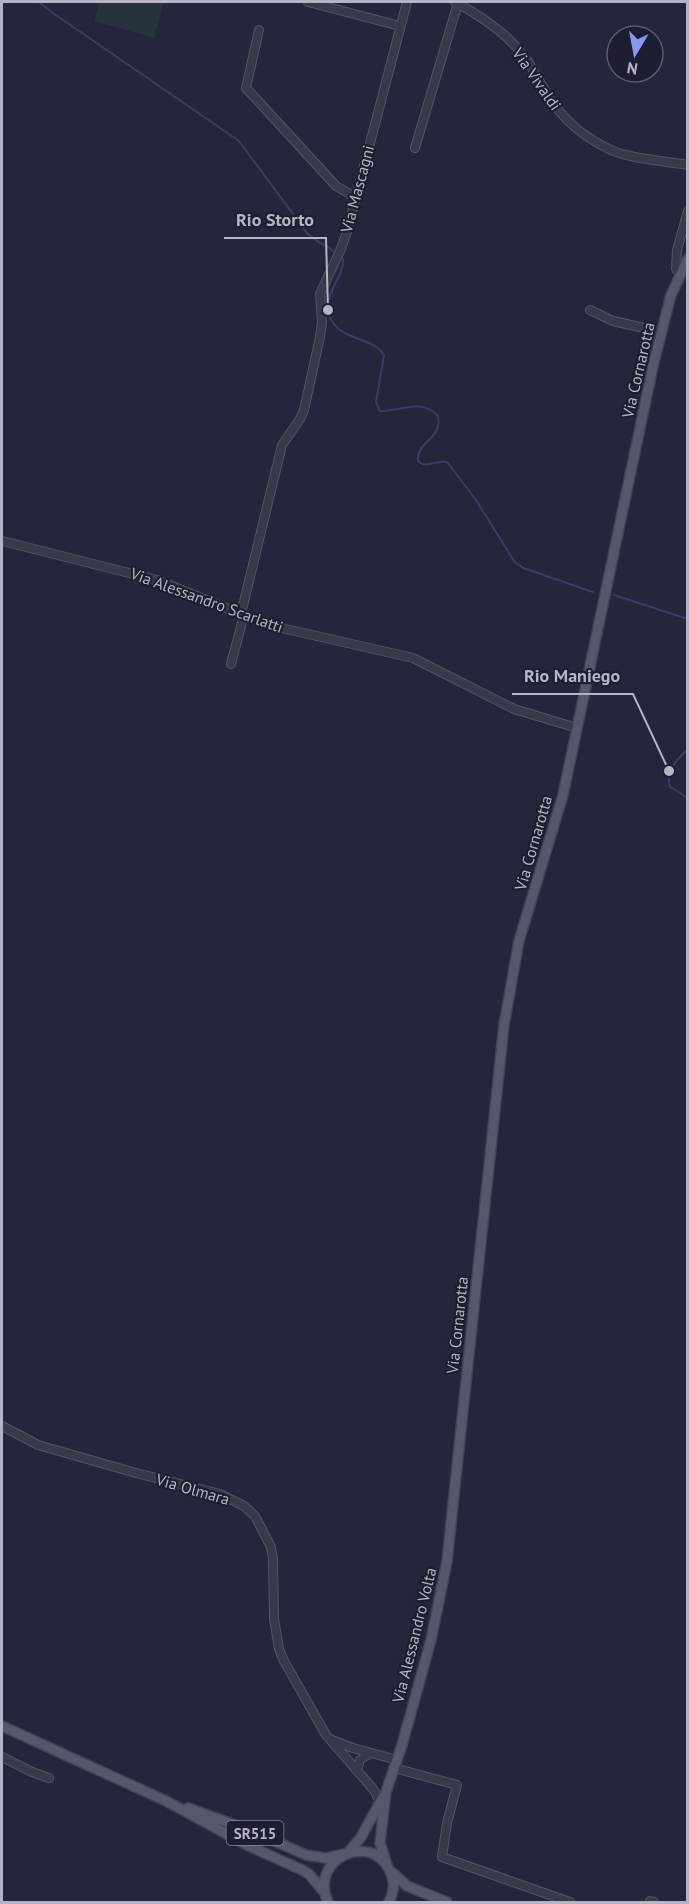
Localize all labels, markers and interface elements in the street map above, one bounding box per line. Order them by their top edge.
north arrow [605,24,665,84]
street label: Via Vivaldi [508,43,566,114]
text: N [625,58,639,80]
street label: Via Mascagni [335,143,378,236]
callout: Rio Storto [224,202,326,238]
text: Rio Storto [236,208,314,231]
street label: Via Cornarotta [617,320,659,421]
street label: Via Alessandro Scarlatti [127,563,286,637]
callout: Rio Maniego [512,658,633,694]
text: Rio Maniego [524,664,620,687]
street label: Via Cornarotta [510,793,556,894]
street label: Via Cornarotta [442,1275,472,1376]
street label: Via Olmara [153,1469,232,1509]
street label: Via Alessandro Volta [387,1565,440,1706]
road number: SR515 [226,1821,284,1845]

